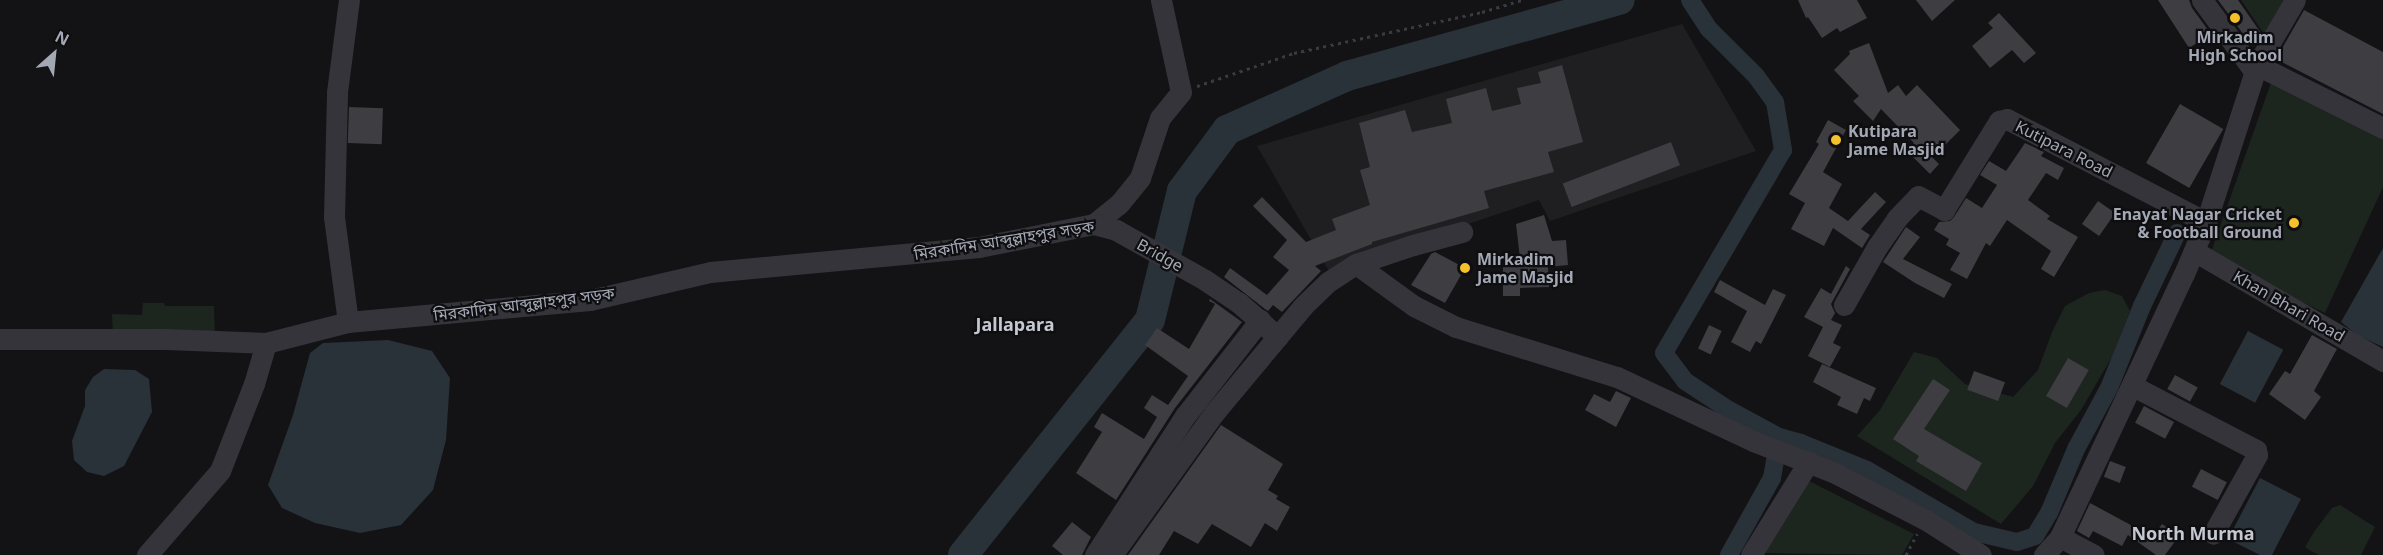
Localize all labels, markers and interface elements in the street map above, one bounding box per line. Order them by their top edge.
marker: Mirkadim High School [2228,11,2242,25]
north arrow [24,24,84,84]
text: N [51,25,73,51]
place label: Mirkadim High School [2188,27,2282,65]
street label: Kutipara Road [2012,116,2116,182]
place label: Kutipara Jame Masjid [1848,121,1945,159]
marker: Kutipara Jame Masjid [1829,133,1843,147]
place label: Enayat Nagar Cricket & Football Ground [2113,204,2282,242]
street label: মিরকাদিম আব্দুল্লাহপুর সড়ক [912,216,1096,264]
marker: Enayat Nagar Cricket & Football Ground [2287,216,2301,230]
street label: Bridge [1134,235,1186,275]
place label: Mirkadim Jame Masjid [1477,249,1574,287]
marker: Mirkadim Jame Masjid [1458,261,1472,275]
street label: Khan Bhari Road [2230,266,2348,346]
street label: মিরকাদিম আব্দুল্লাহপুর সড়ক [432,283,616,325]
district label: Jallapara [976,313,1054,335]
district label: North Murma [2131,522,2255,544]

